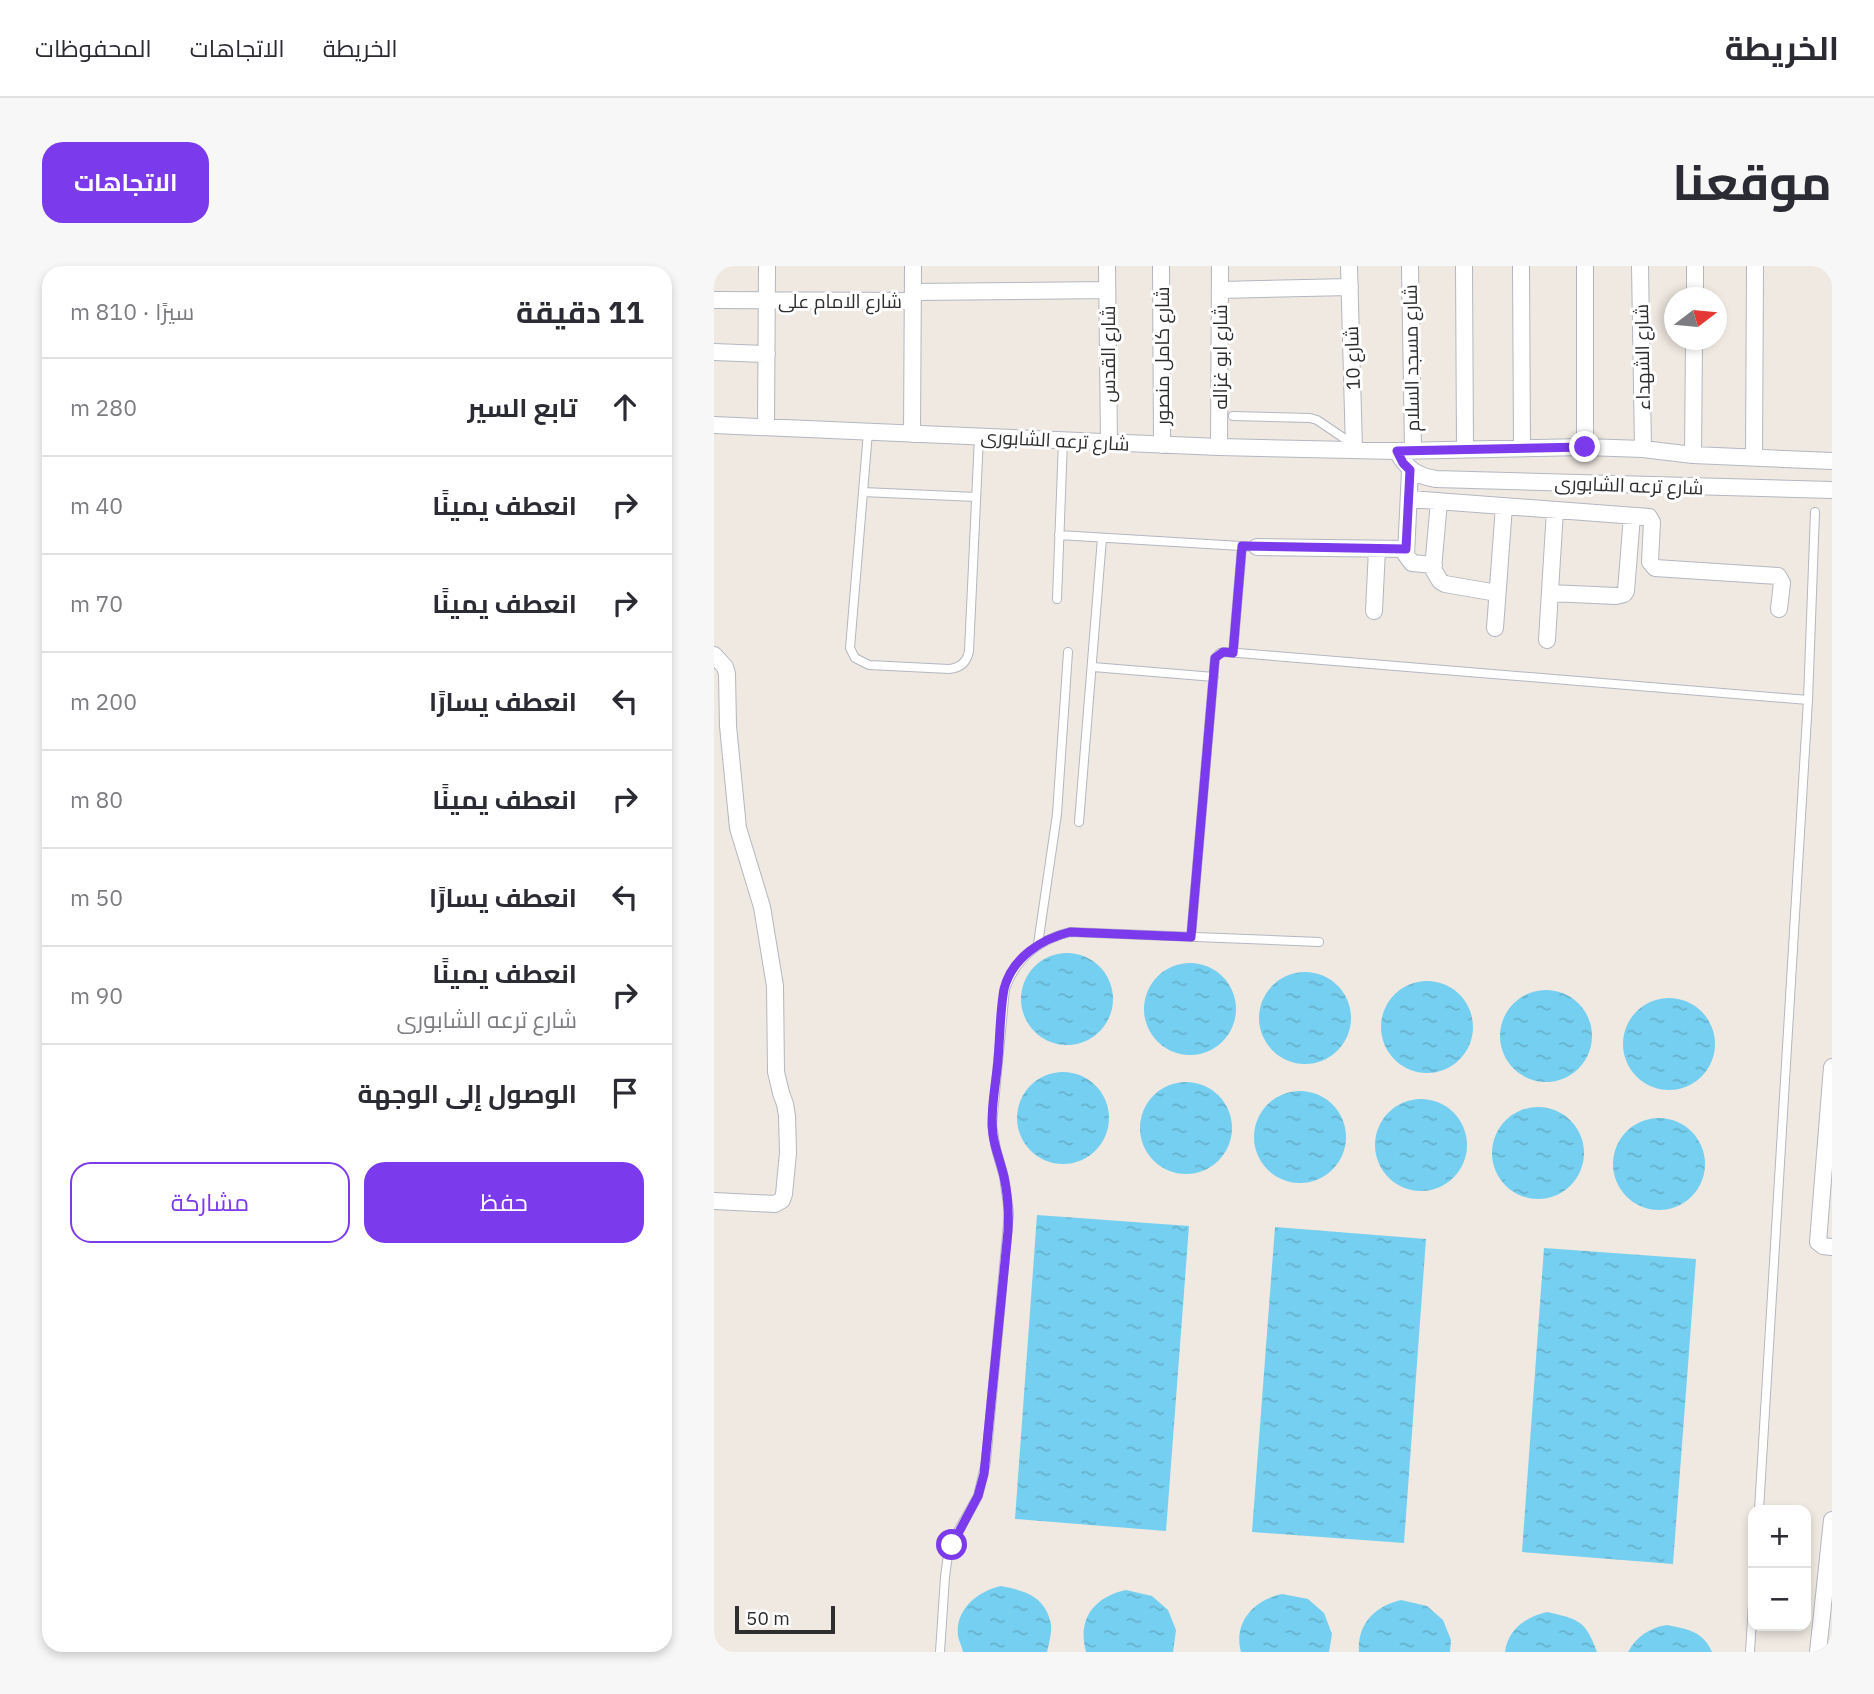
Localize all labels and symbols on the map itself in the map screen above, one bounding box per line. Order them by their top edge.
street label: شارع مسجد السلام [1398,284,1426,432]
street label: شارع كامل منصور [1150,287,1176,426]
north arrow [1664,287,1727,350]
street label: شارع الامام على [778,289,902,315]
street label: شارع ابو غزاله [1208,304,1234,410]
street label: شارع الشهداء [1629,304,1657,410]
street label: شارع القدس [1096,306,1122,402]
street label: شارع 10 [1339,325,1367,390]
street label: شارع ترعه الشابورى [980,424,1130,458]
route end [1569,431,1600,462]
street label: شارع ترعه الشابورى [1554,470,1704,502]
route start [936,1529,967,1560]
scale bar [735,1603,835,1635]

